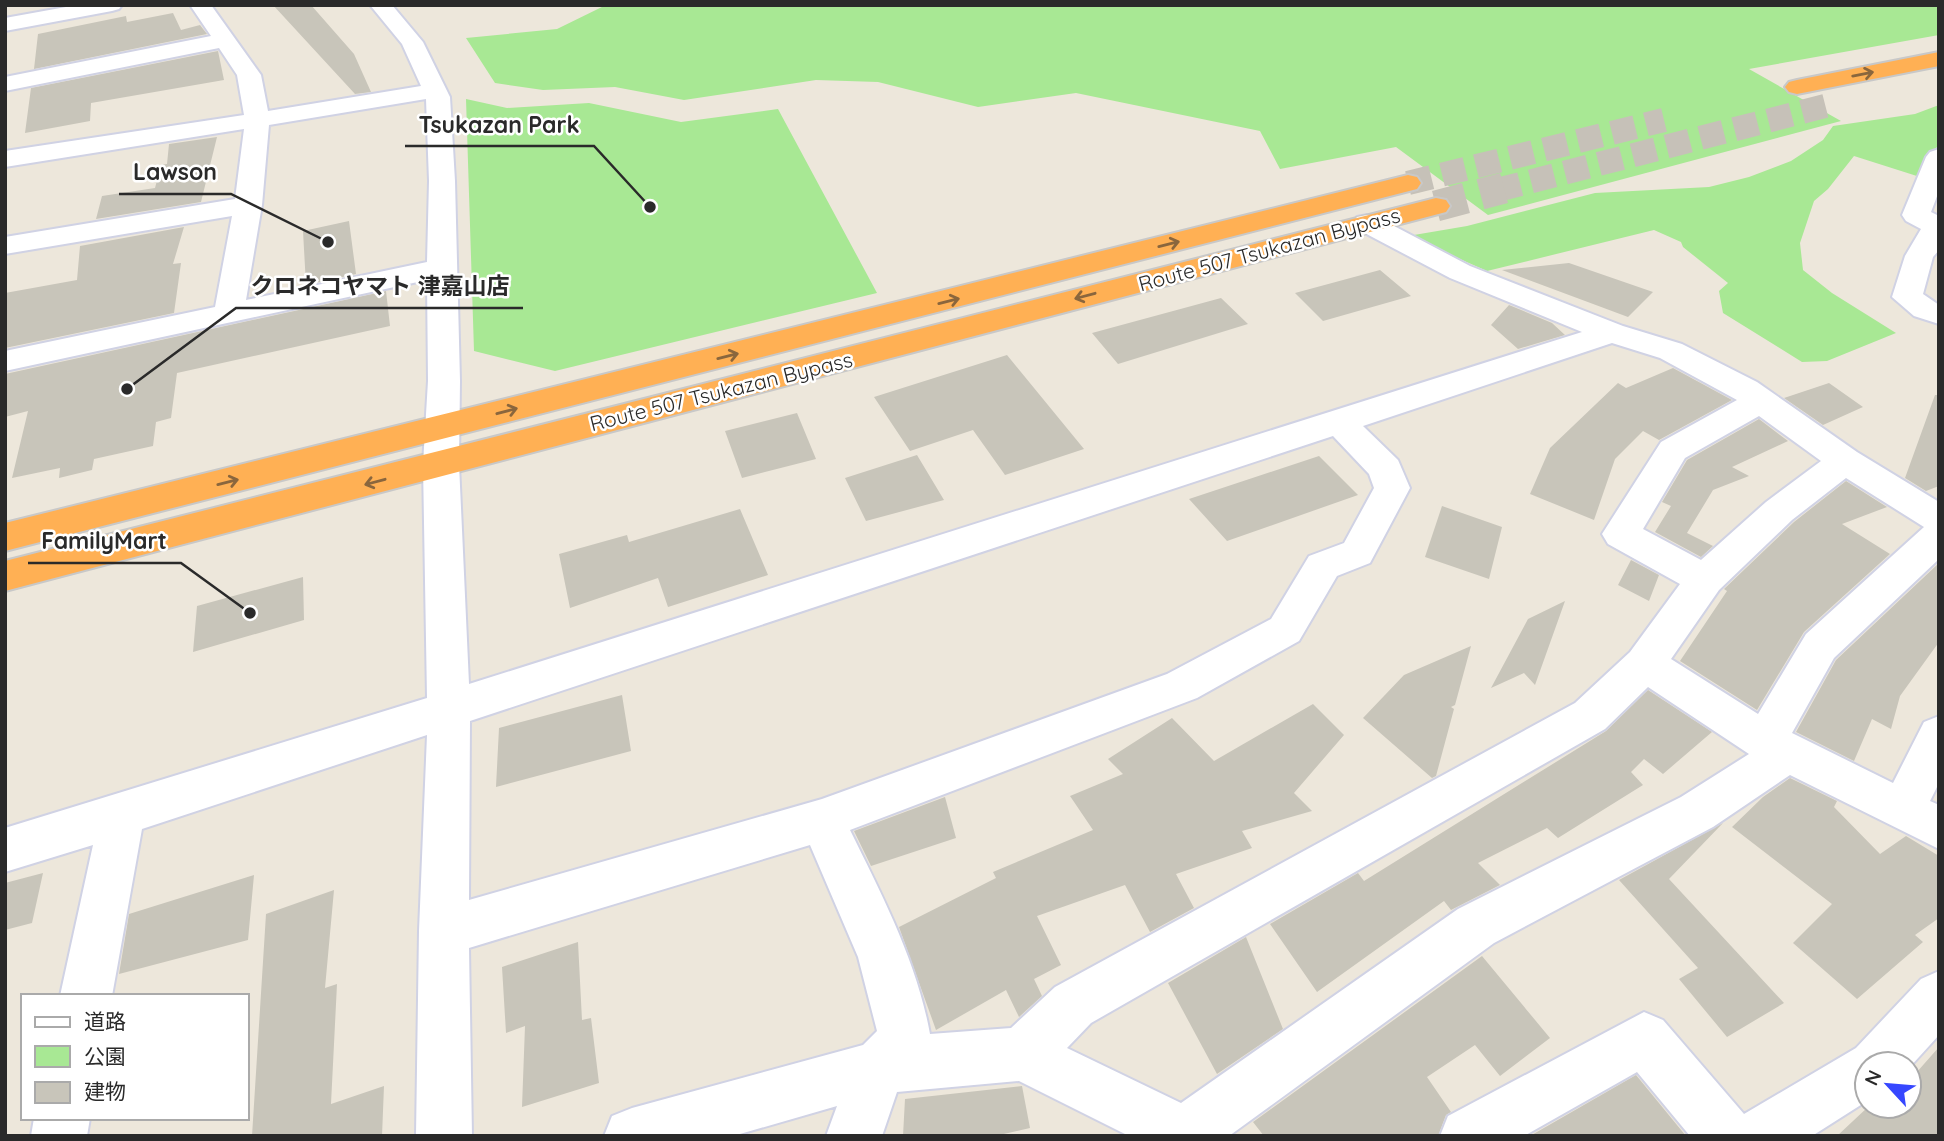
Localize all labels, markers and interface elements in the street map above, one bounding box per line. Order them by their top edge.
one-way arrow [1851,66,1874,80]
callout: Tsukazan Park [405,102,594,146]
text: Tsukazan Park [418,110,580,139]
callout: Lawson [119,150,231,194]
text: Lawson [133,157,217,186]
street label: Route 507 Tsukazan Bypass [1135,202,1403,296]
one-way arrow [1158,237,1180,250]
callout: クロネコヤマト 津嘉山店 [236,264,523,308]
text: クロネコヤマト 津嘉山店 [251,271,509,300]
one-way arrow [1074,291,1096,304]
one-way arrow [937,294,960,307]
street label: Route 507 Tsukazan Bypass [587,346,855,436]
one-way arrow [716,349,739,362]
one-way arrow [496,403,518,416]
one-way arrow [217,475,239,488]
one-way arrow [364,477,386,490]
callout: FamilyMart [28,519,181,563]
text: FamilyMart [41,526,167,555]
legend [21,994,248,1120]
text: 道路 [84,1008,126,1034]
text: 公園 [84,1043,126,1069]
north arrow [1853,1050,1923,1120]
text: N [1859,1066,1887,1089]
text: 建物 [84,1078,126,1104]

